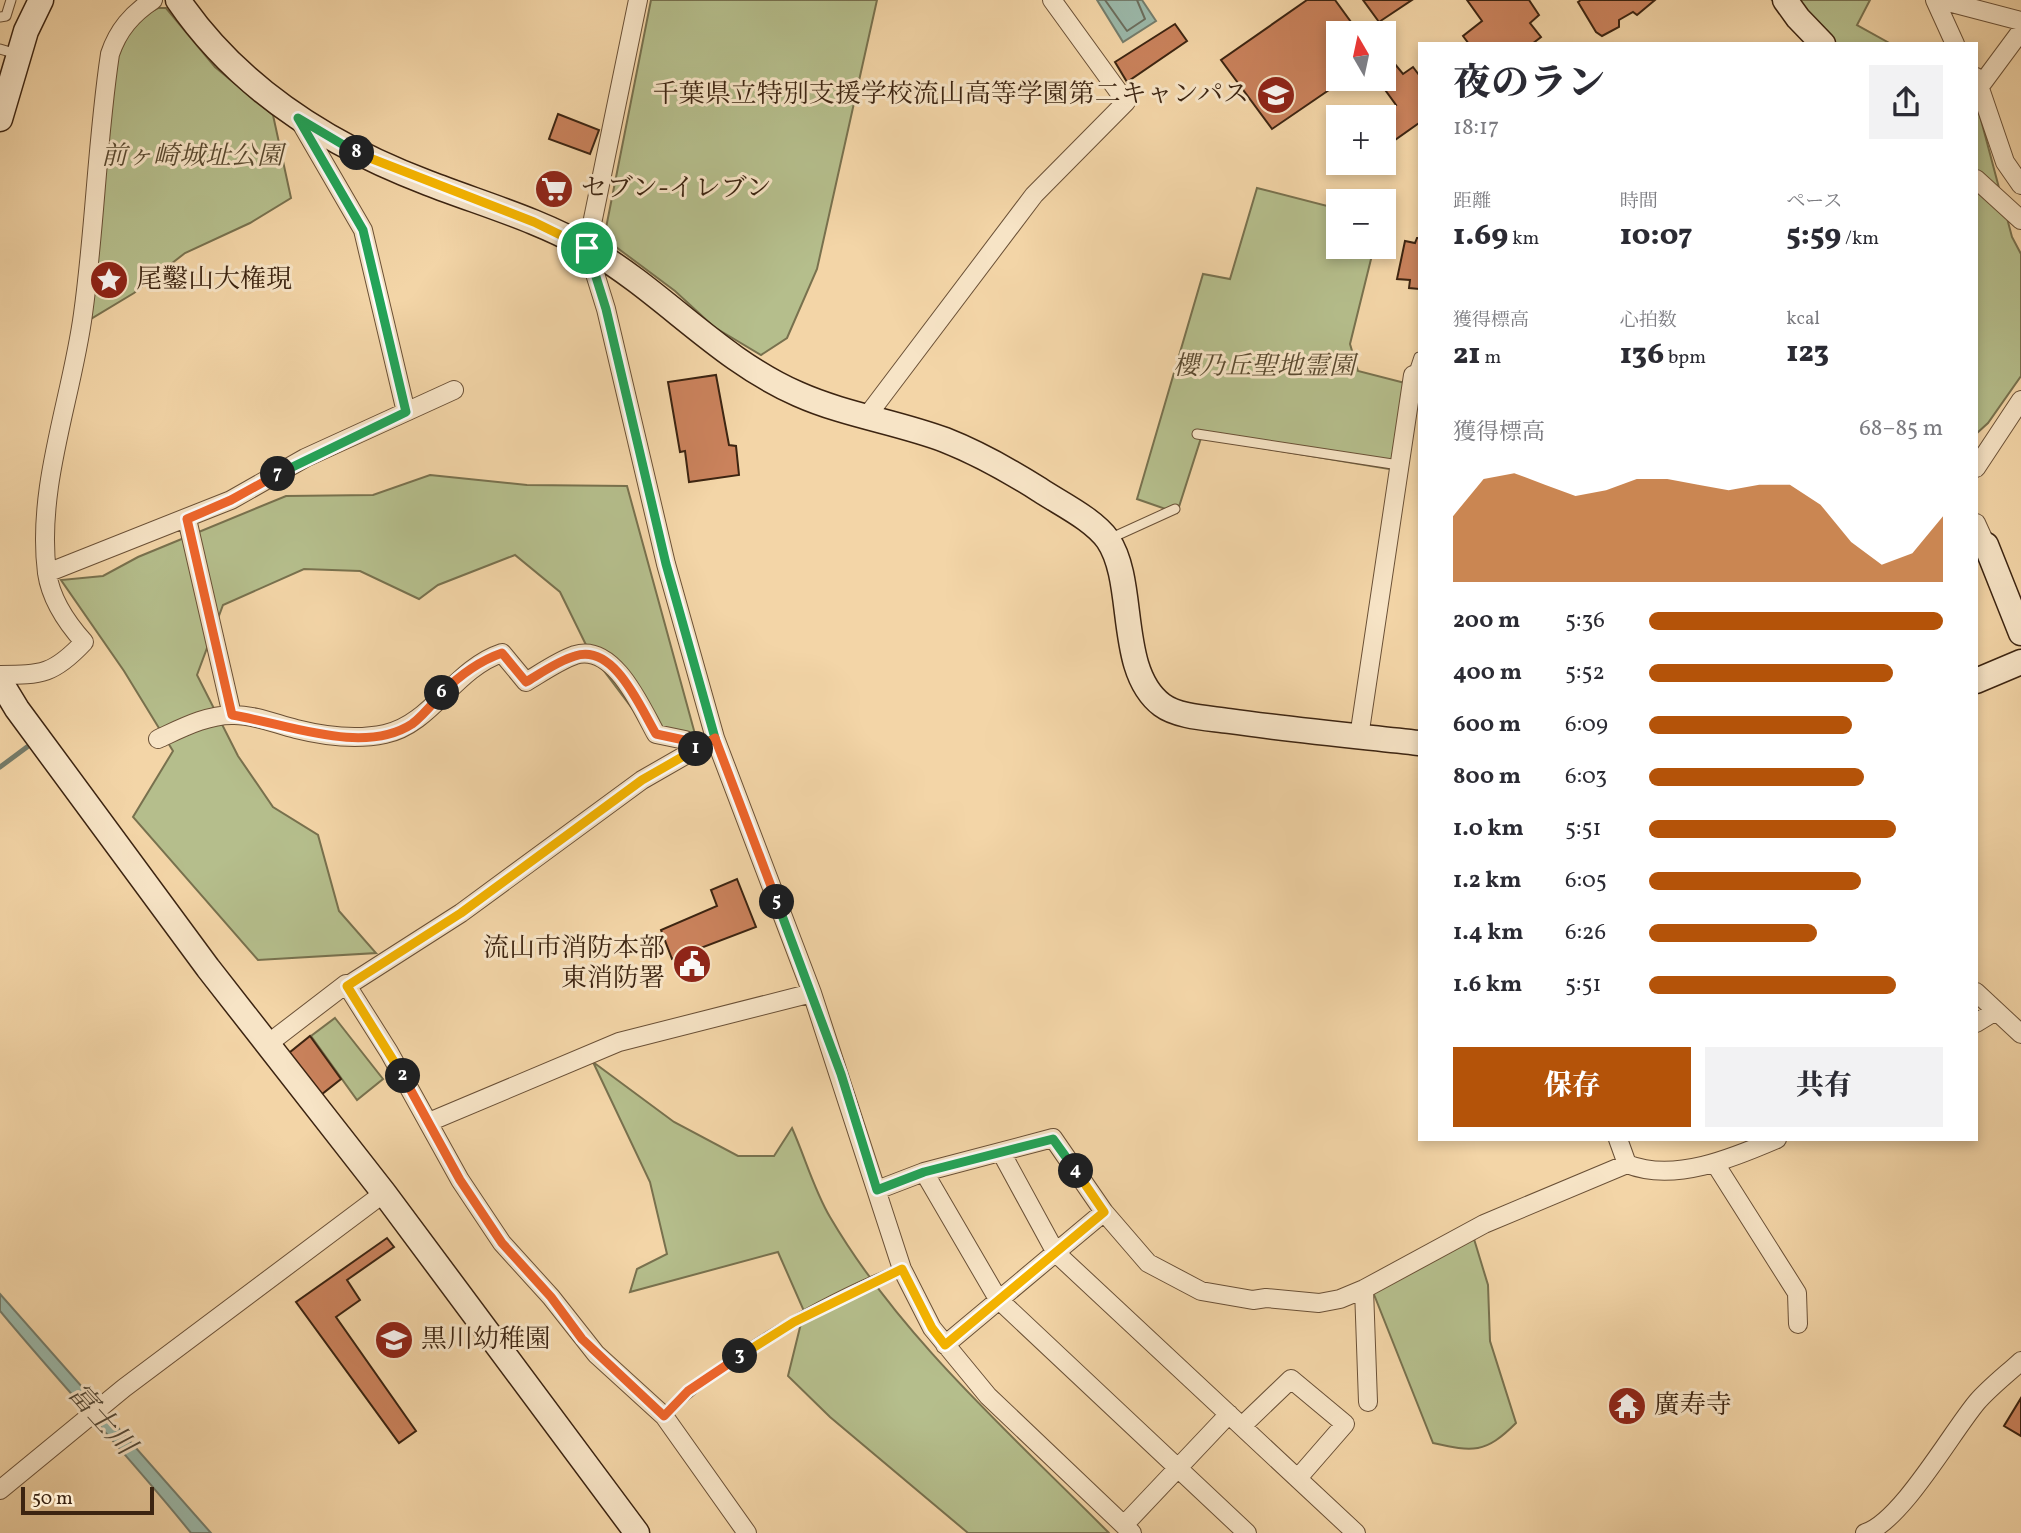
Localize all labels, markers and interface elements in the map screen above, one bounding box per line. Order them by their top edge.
north arrow [1326,21,1396,91]
map controls [1326,21,1396,259]
text: 夜のラン [1453,59,1605,112]
button: share [1869,65,1943,139]
school or university icon: 千葉県立特別支援学校流山高等学園第二キャンパス [1255,74,1297,116]
place label: 千葉県立特別支援学校流山高等学園第二キャンパス [653,77,1249,113]
button: + [1326,105,1396,175]
text: 18:17 [1453,112,1499,144]
pin: 8 [340,136,374,170]
park label: 前ヶ崎城址公園 [101,139,287,175]
text: 8 [351,139,362,165]
supermarket icon: セブン-イレブン [533,168,575,210]
place label: セブン-イレブン [581,171,772,207]
button: − [1326,189,1396,259]
text: 距離 [1453,189,1491,215]
text: 時間 [1620,189,1658,215]
text: ペース [1786,189,1842,215]
text: 1.69 [1453,215,1508,257]
text: 10:07 [1620,215,1693,257]
text: 5:59 [1786,215,1841,257]
pin [557,218,617,278]
text: km [1508,226,1539,252]
text: /km [1841,226,1879,252]
icon: arrive [568,229,606,267]
place icon: 尾鑿山大権現 [88,259,130,301]
place label: 尾鑿山大権現 [136,262,292,298]
text: kcal [1786,306,1820,332]
text: 獲得標高 [1453,308,1529,334]
text: 心拍数 [1620,308,1677,334]
text: 123 [1786,332,1829,374]
text: 21 [1453,334,1481,376]
text: 136 [1620,334,1664,376]
text: m [1481,345,1501,371]
text: bpm [1664,345,1706,371]
park label: 櫻乃丘聖地霊園 [1173,349,1359,385]
text: 68–85 m [1859,413,1943,445]
text: 獲得標高 [1453,417,1545,449]
pin: 7 [260,456,296,491]
text: 7 [273,460,282,486]
text: 200 m [1453,605,1520,637]
text: 5:36 [1565,605,1605,637]
text: 400 m [1453,657,1522,689]
text: 5:52 [1565,657,1605,689]
pin: 6 [424,676,460,710]
text: 6 [436,679,447,705]
text: 600 m [1453,709,1521,741]
text: 6:09 [1565,709,1608,741]
pin: 1 [678,732,714,766]
text: 1 [692,735,699,761]
text: 800 m [1453,761,1521,793]
text: 6:03 [1565,761,1607,793]
text: 1.0 km [1453,813,1524,845]
text: 5:51 [1565,813,1601,845]
text: 1.2 km [1453,865,1522,897]
text: 6:05 [1565,865,1607,897]
pin: 5 [760,884,794,920]
text: 5 [772,888,781,914]
text: 1.4 km [1453,917,1524,949]
text: 6:26 [1565,917,1606,949]
place label: 流山市消防本部 東消防署 [483,931,665,997]
public building icon: 流山市消防本部 東消防署 [671,943,713,985]
text: 1.6 km [1453,969,1522,1001]
text: 5:51 [1565,969,1601,1001]
button: 保存 [1453,1047,1691,1127]
button: 共有 [1705,1047,1943,1127]
pin: 2 [386,1058,420,1094]
text: 2 [398,1062,407,1088]
pin: 4 [1058,1154,1094,1188]
text: 4 [1070,1157,1081,1183]
school or university icon: 黒川幼稚園 [373,1319,415,1361]
place label: 黒川幼稚園 [421,1322,551,1358]
pin: 3 [722,1338,758,1374]
text: 3 [735,1342,744,1368]
water label: 富士川 [58,1376,146,1466]
temple icon: 廣寿寺 [1606,1385,1648,1427]
place label: 廣寿寺 [1654,1388,1732,1424]
scale bar [21,1484,154,1516]
text: 50 m [32,1486,73,1512]

